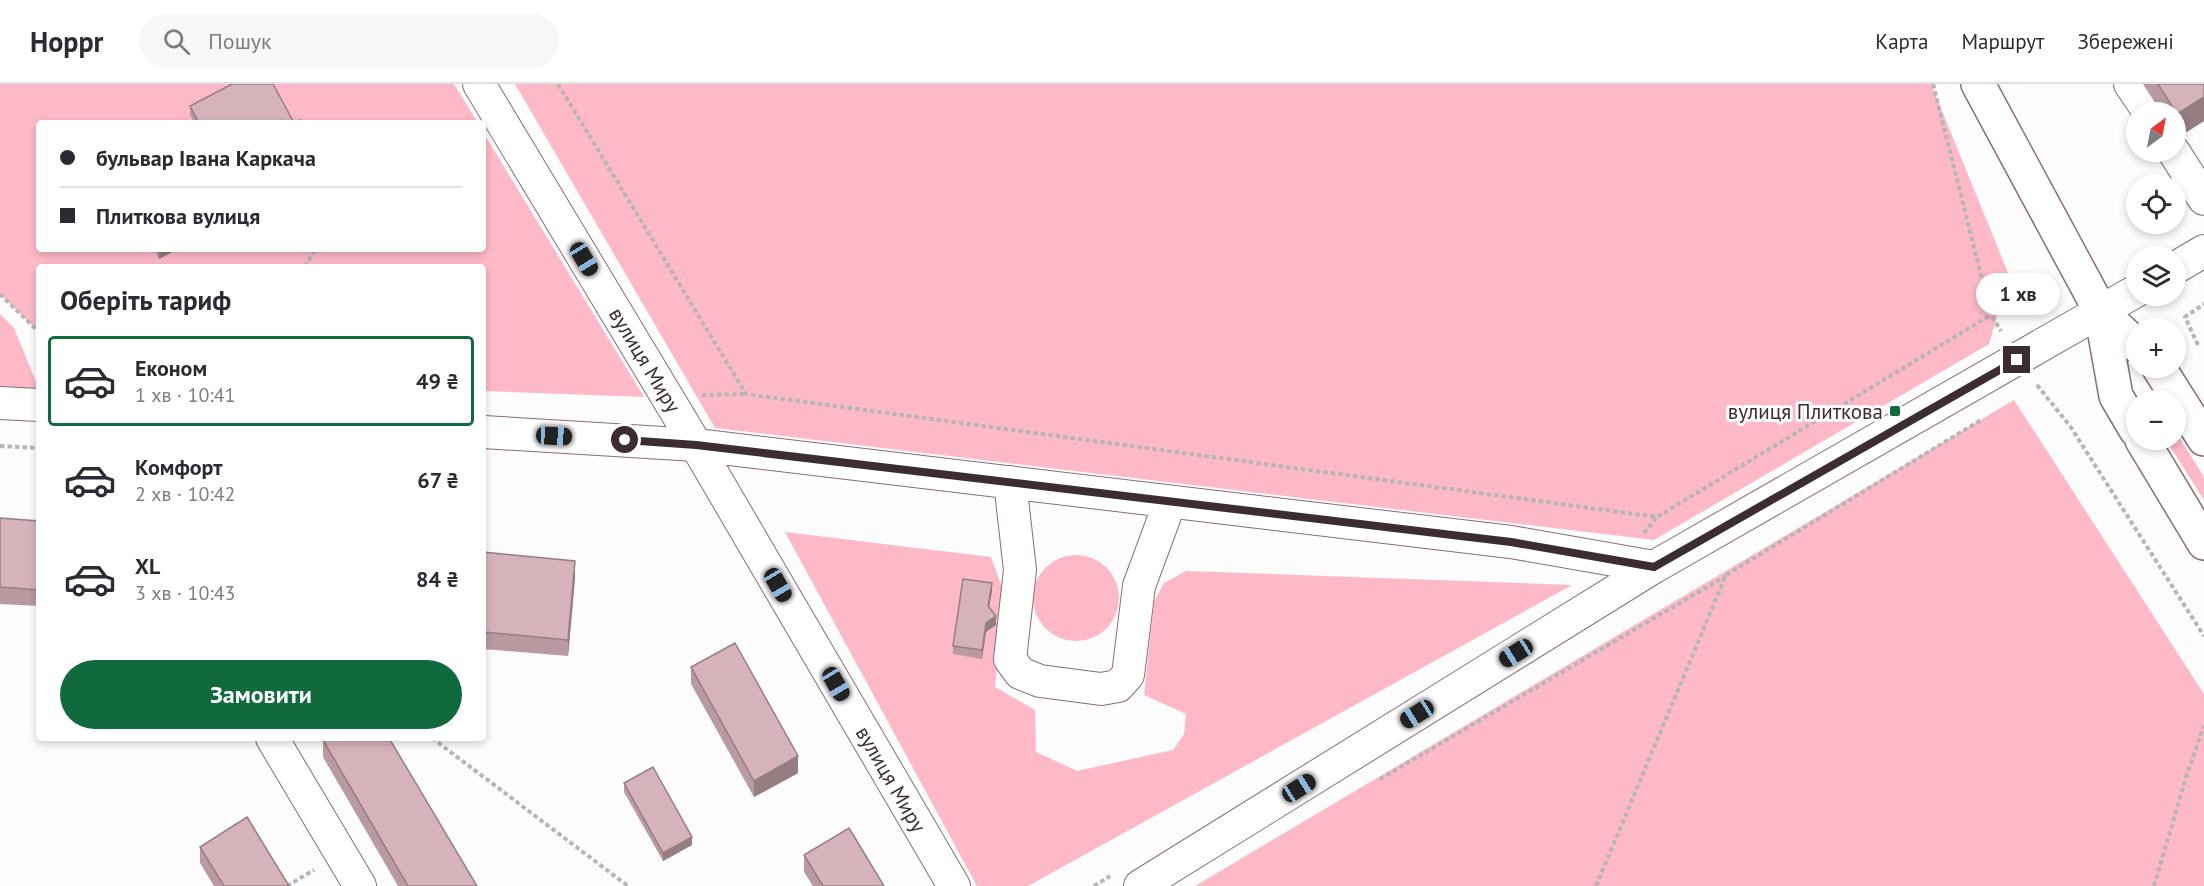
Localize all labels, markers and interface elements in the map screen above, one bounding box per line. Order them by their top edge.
search box [139,14,559,68]
text: Hoppr [30,23,103,60]
icon: search [160,25,193,58]
text: Пошук [208,27,272,55]
text: Карта [1875,28,1928,55]
text: Маршрут [1961,28,2044,55]
text: Збережені [2077,28,2174,55]
north arrow [2126,102,2186,162]
map controls [2126,102,2186,450]
text: бульвар Івана Каркача [96,144,316,172]
button: locate [2126,174,2186,234]
text: Плиткова вулиця [96,202,260,230]
car [567,239,601,279]
button: layers [2126,246,2186,306]
callout: 1 хв [1975,273,2059,315]
text: 1 хв [2000,281,2037,307]
text: Оберіть тариф [60,283,231,317]
street label: вулиця Миру [603,302,687,418]
button: + [2126,318,2186,378]
route end [2003,346,2030,373]
icon: car [63,354,117,408]
text: Економ [135,354,207,382]
text: 49 ₴ [416,367,459,395]
text: 1 хв · 10:41 [135,382,236,408]
button: − [2126,390,2186,450]
place label: вулиця Плиткова [1728,398,1883,425]
marker: вулиця Плиткова [1888,404,1902,418]
car [536,426,572,446]
route start [611,426,638,453]
icon: car [63,453,117,507]
text: Комфорт [135,453,223,481]
text: 67 ₴ [417,466,459,494]
text: 2 хв · 10:42 [135,481,236,507]
icon: car [63,552,117,606]
text: XL [135,552,160,580]
text: 84 ₴ [416,565,459,593]
car [761,565,795,605]
text: 3 хв · 10:43 [135,580,236,606]
car [1496,636,1536,670]
button: Замовити [60,660,462,729]
car [819,664,853,704]
car [1397,697,1437,731]
street label: вулиця Миру [850,721,932,837]
car [1279,771,1319,805]

